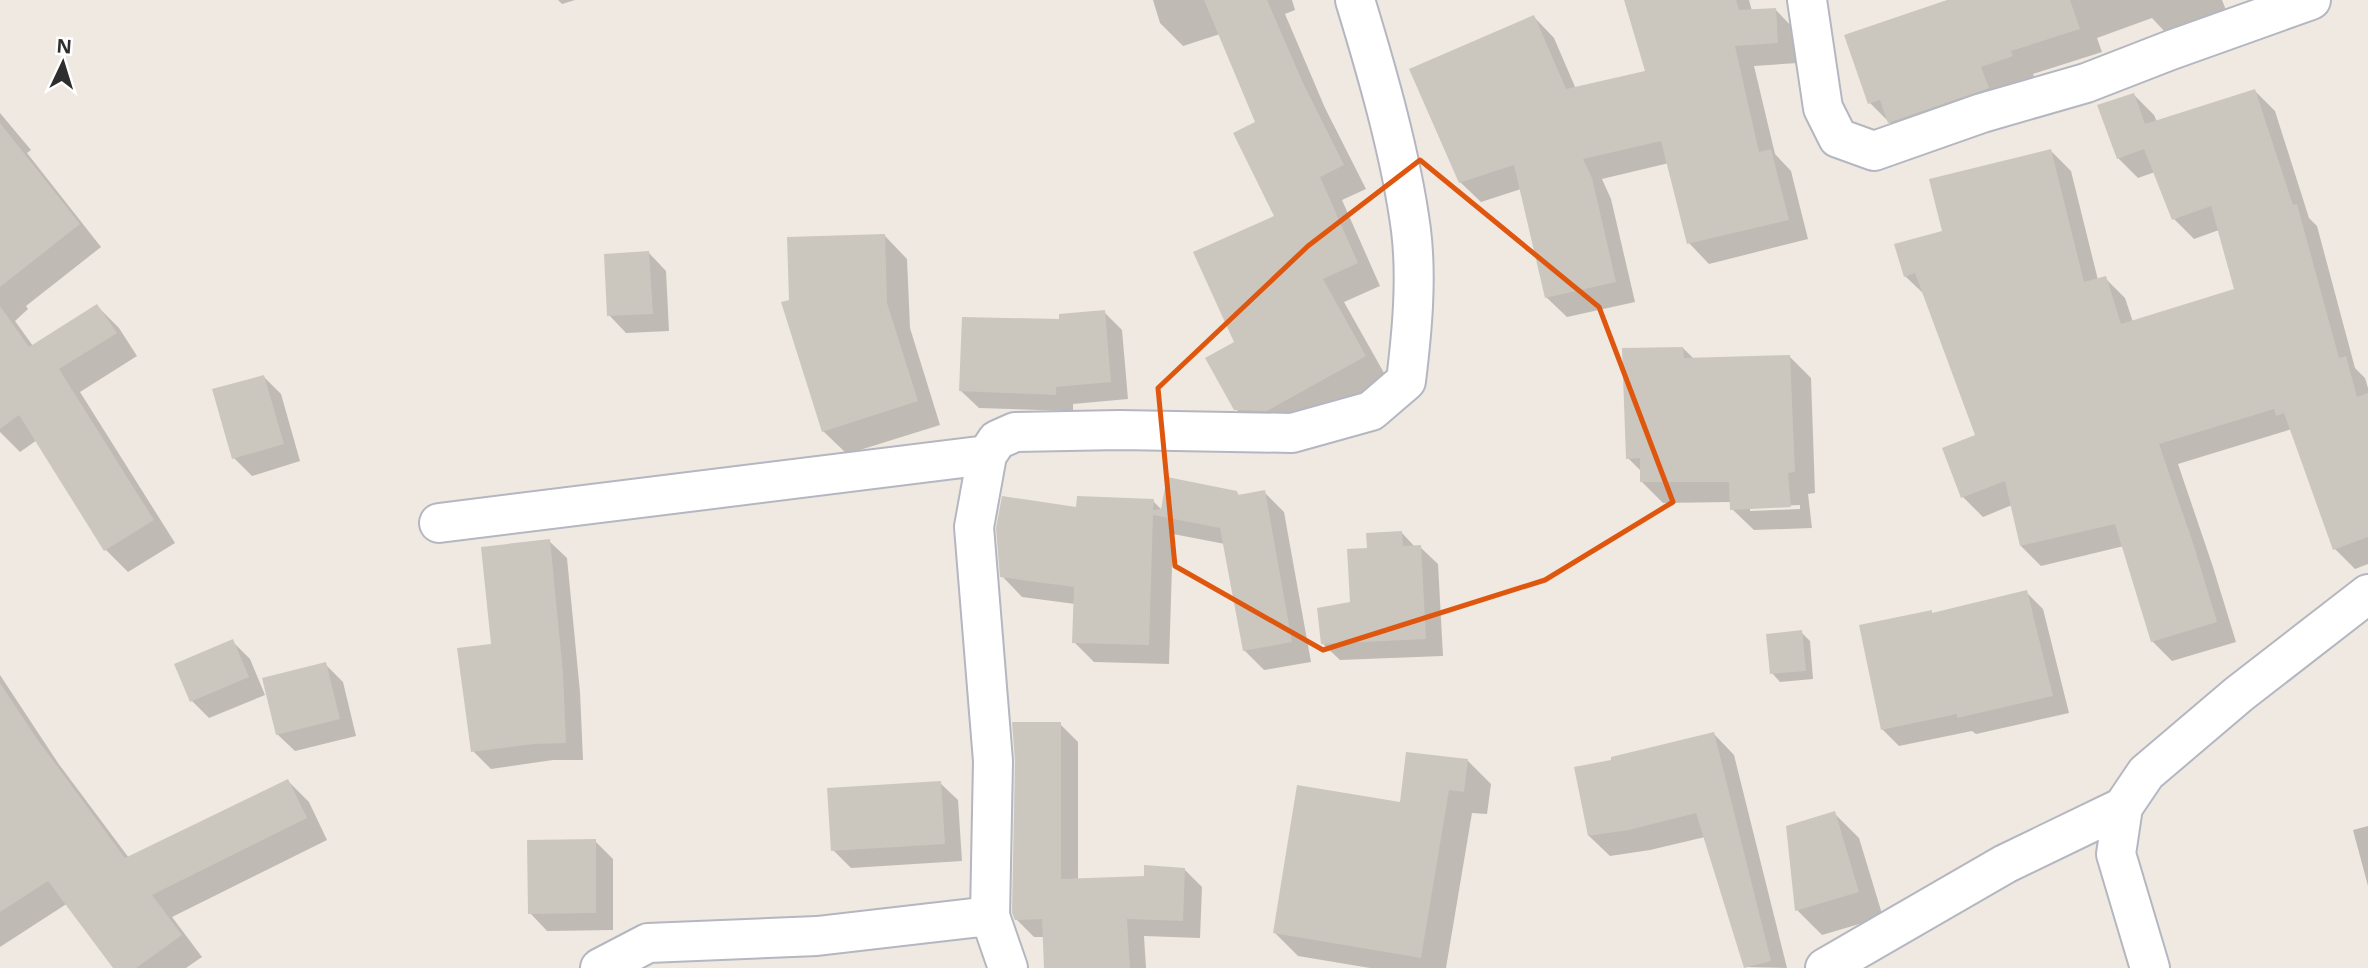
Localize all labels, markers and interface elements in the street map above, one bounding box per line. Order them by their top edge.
north arrow [28,28,98,98]
text: N [56,33,73,60]

